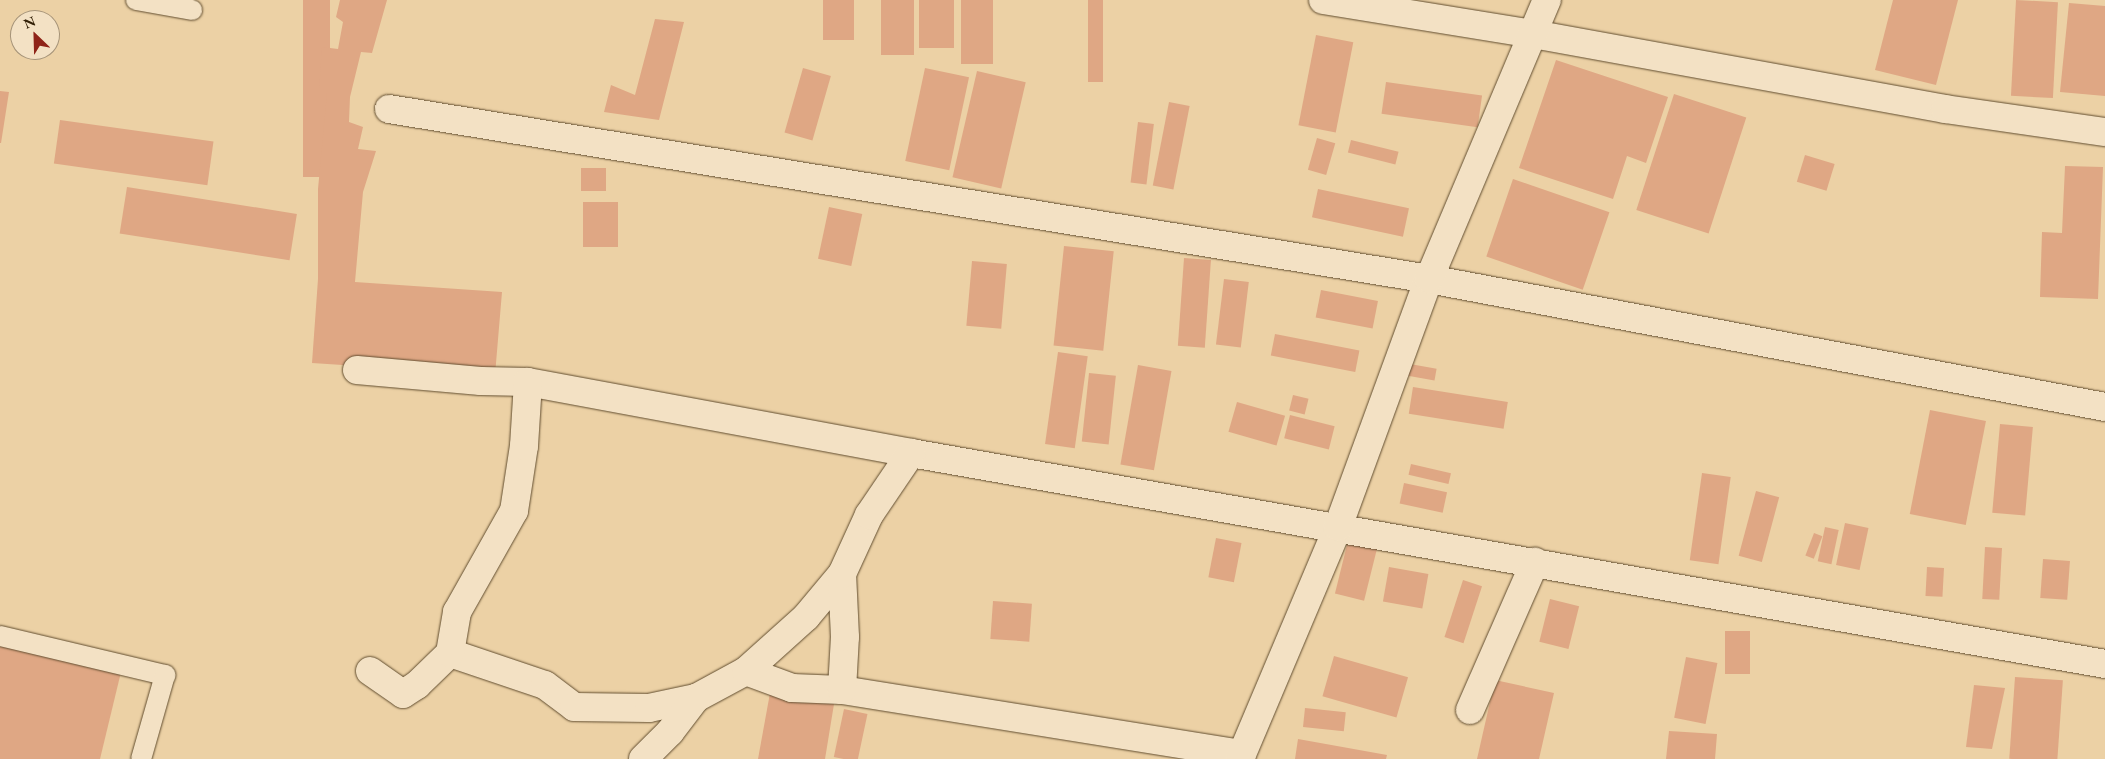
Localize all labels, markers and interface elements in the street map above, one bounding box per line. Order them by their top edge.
north arrow [10,10,60,60]
text: N [20,12,38,33]

